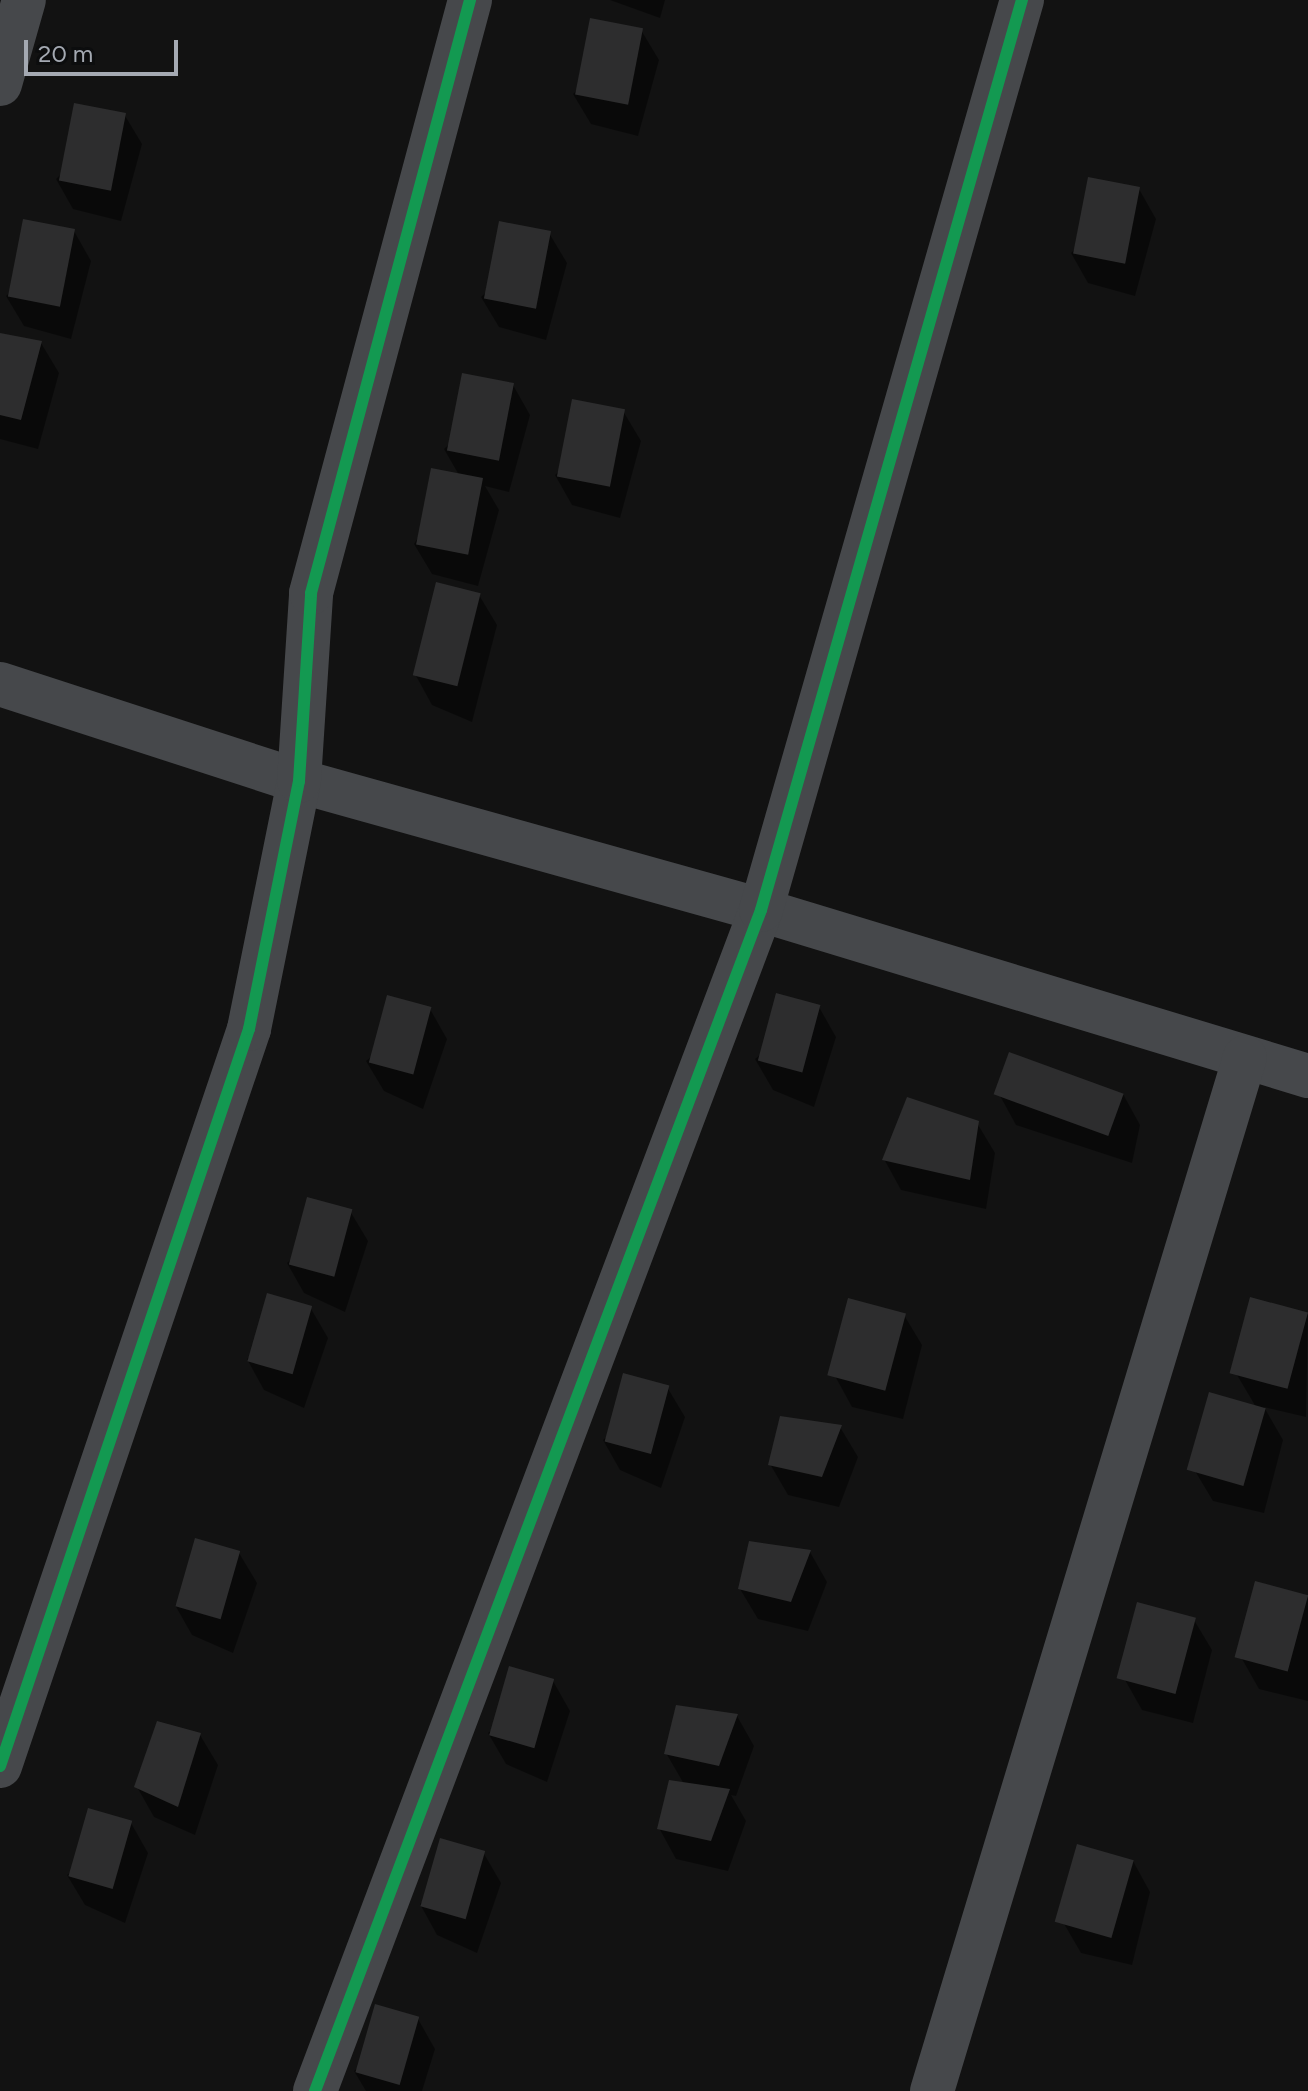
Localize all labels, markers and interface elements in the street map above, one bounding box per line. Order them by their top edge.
scale bar [28,24,182,74]
text: 20 m [38,39,93,68]

